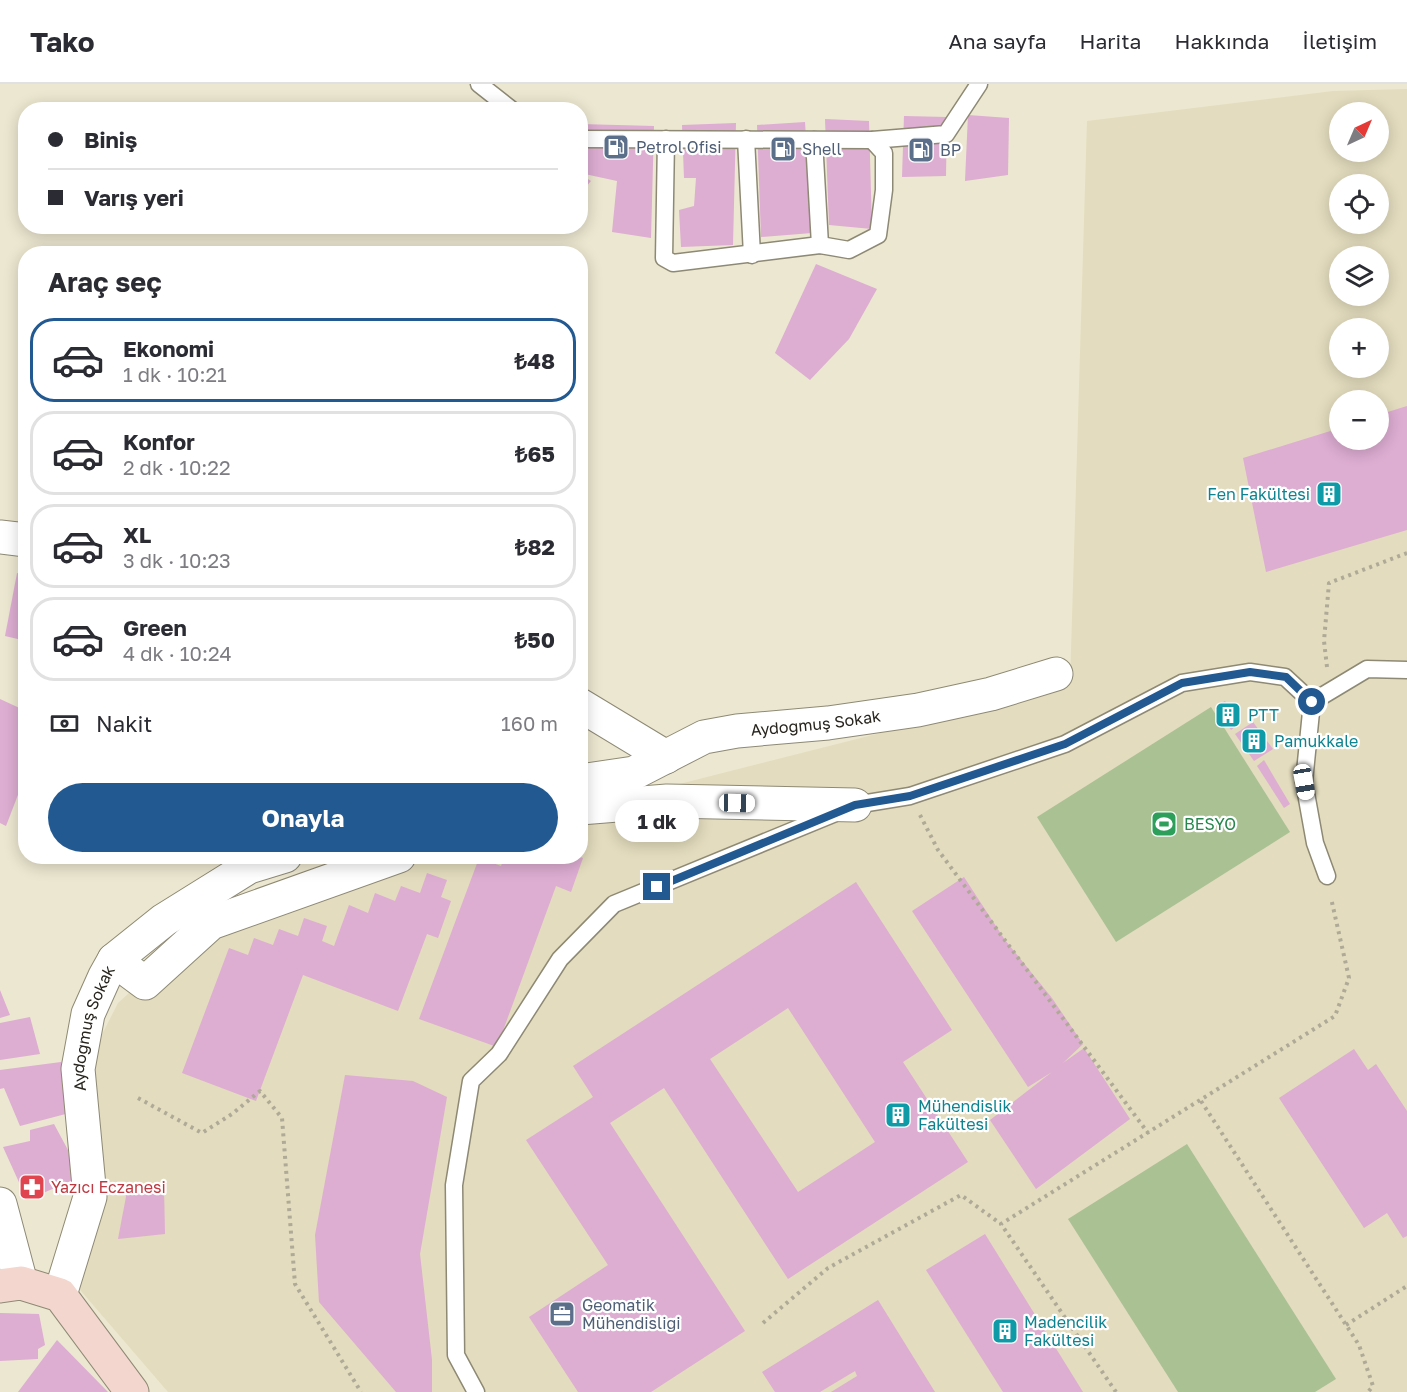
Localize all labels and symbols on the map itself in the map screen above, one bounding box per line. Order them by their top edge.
north arrow [1329,102,1389,162]
fuel station icon: Petrol Ofisi [601,132,631,162]
fuel station icon: Shell [768,134,798,164]
fuel station icon: BP [906,135,936,165]
place label: Petrol Ofisi [636,137,722,157]
place label: Shell [802,139,842,159]
place label: BP [940,140,961,160]
building icon: Fen Fakültesi [1314,479,1344,509]
place label: Fen Fakültesi [1207,484,1310,504]
route start [1298,688,1325,715]
building icon: PTT [1213,700,1243,730]
street label: Aydoğmuş Sokak [750,705,882,740]
place label: PTT [1248,705,1279,725]
building icon: Pamukkale [1239,726,1269,756]
place label: Pamukkale [1274,731,1358,751]
car [1292,763,1316,801]
car [719,794,755,812]
callout: 1 dk [615,800,699,842]
sports icon: BESYO [1149,809,1179,839]
place label: BESYO [1184,814,1236,834]
route end [643,873,670,900]
street label: Aydoğmuş Sokak [67,962,119,1092]
place label: Mühendislik Fakültesi [918,1096,1011,1134]
building icon: Mühendislik Fakültesi [883,1100,913,1130]
pharmacy icon: Yazıcı Eczanesi [17,1172,47,1202]
place label: Yazıcı Eczanesi [51,1177,166,1197]
place label: Geomatik Mühendisliği [582,1295,681,1333]
office icon: Geomatik Mühendisliği [547,1299,577,1329]
place label: Madencilik Fakültesi [1024,1312,1107,1350]
building icon: Madencilik Fakültesi [990,1316,1020,1346]

